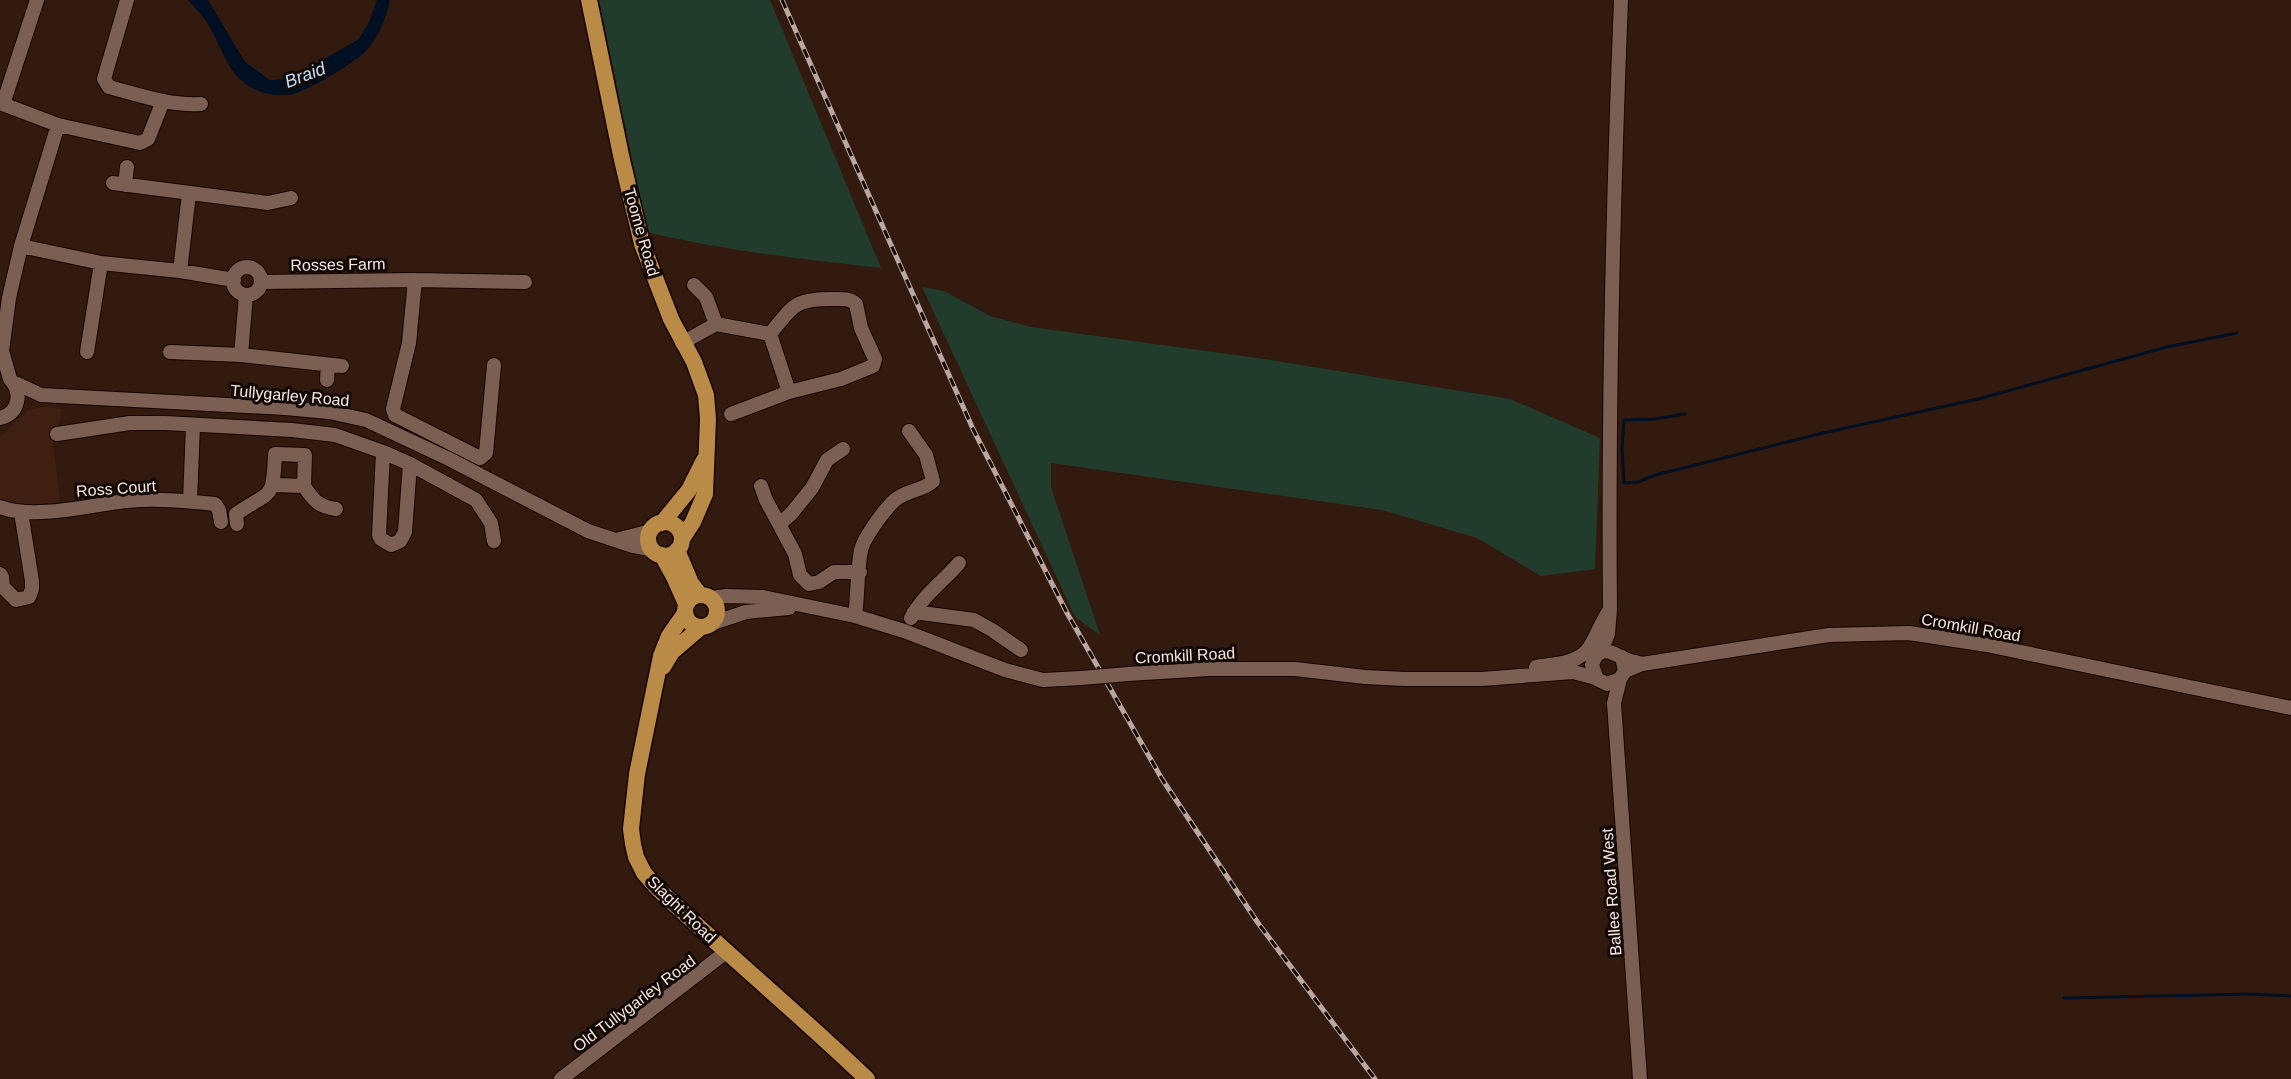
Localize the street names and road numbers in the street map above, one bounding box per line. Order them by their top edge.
street label: Toome Road [621,186,662,278]
street label: Rosses Farm [290,255,386,274]
street label: Tullygarley Road [230,382,350,409]
street label: Ross Court [76,477,157,500]
street label: Cromkill Road [1920,610,2022,645]
street label: Cromkill Road [1134,644,1236,667]
street label: Ballee Road West [1599,827,1624,956]
street label: Slaght Road [644,873,719,946]
street label: Old Tullygarley Road [570,952,699,1055]

